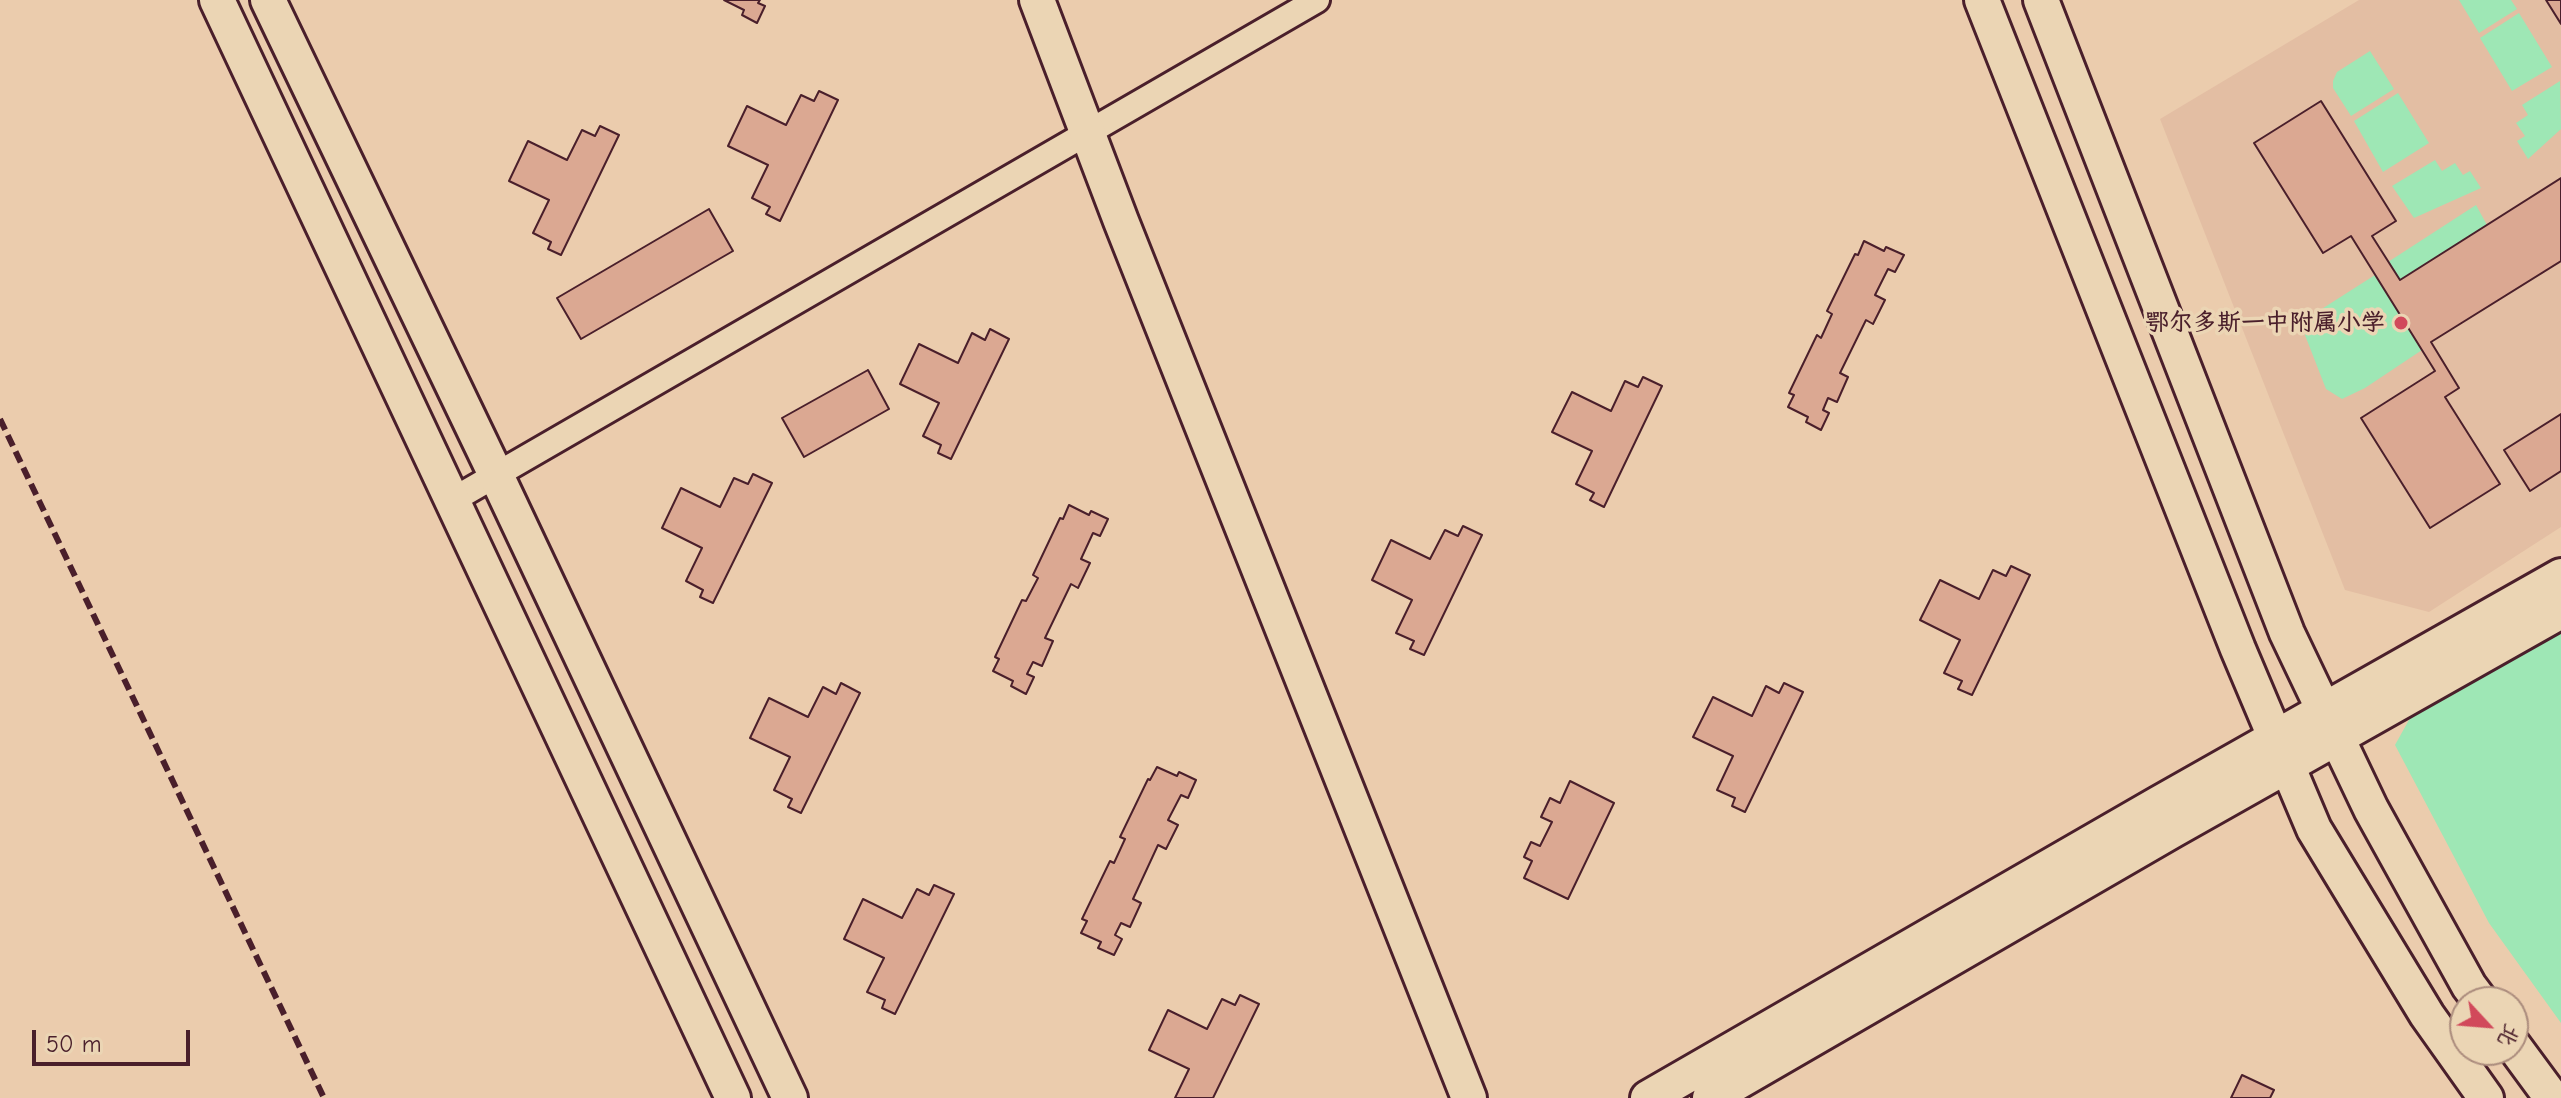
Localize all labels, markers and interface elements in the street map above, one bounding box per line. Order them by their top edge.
place label: 鄂尔多斯一中附属小学 [2145,309,2385,337]
marker: 鄂尔多斯一中附属小学 [2392,314,2410,332]
north arrow [2449,986,2529,1066]
scale bar [36,1014,194,1064]
text: 北 [2492,1020,2525,1051]
text: 50 m [46,1030,102,1058]

